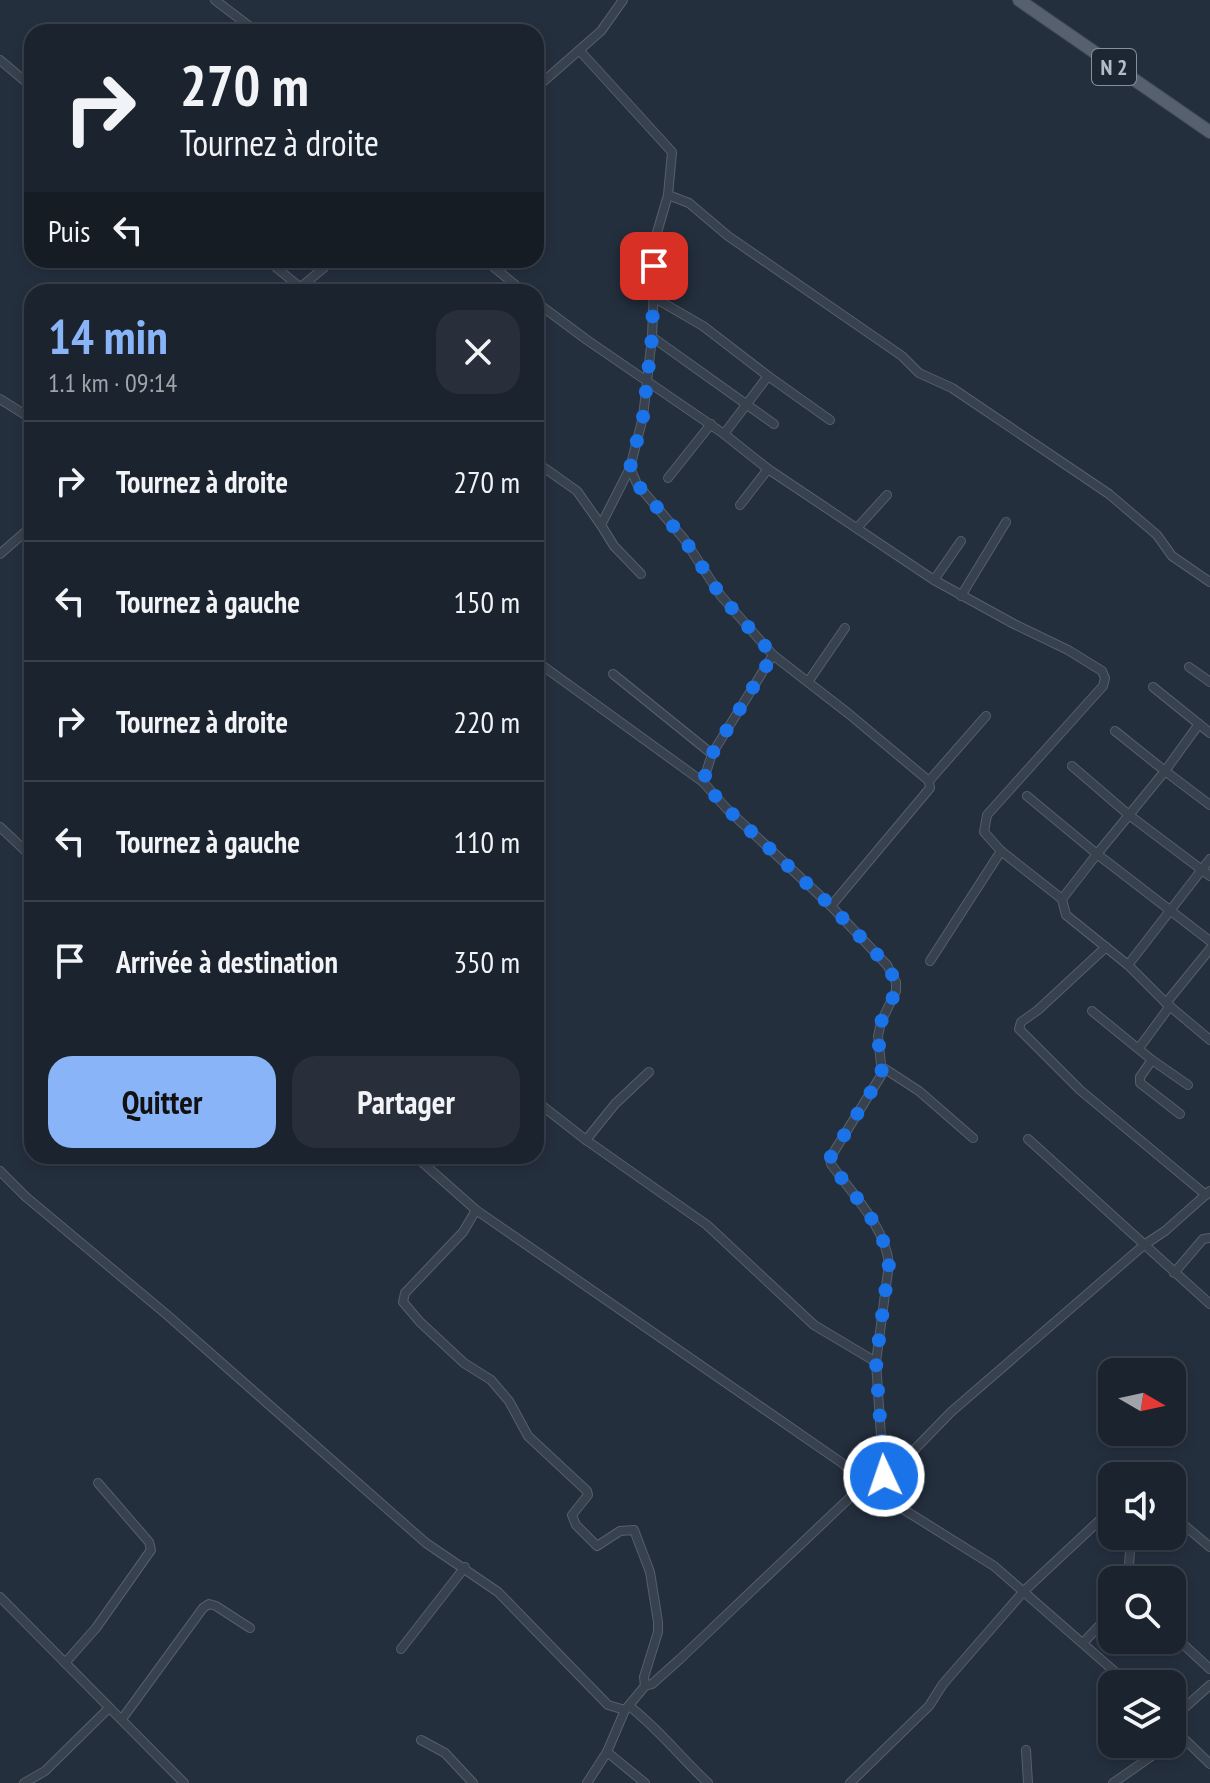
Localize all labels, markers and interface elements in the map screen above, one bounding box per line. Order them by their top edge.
text: 270 m [180,49,309,121]
road number: N 2 [1092,49,1136,85]
icon: right [48,56,152,160]
text: Tournez à droite [180,119,379,166]
icon: left [106,208,150,252]
text: Puis [48,211,90,250]
pin [620,232,688,300]
icon: arrive [632,244,676,288]
text: 14 min [48,305,168,367]
button: close [436,310,520,394]
text: 1.1 km · 09:14 [48,366,177,399]
icon: right [48,459,92,503]
text: Tournez à droite [116,462,288,501]
text: 270 m [454,462,520,501]
icon: left [48,579,92,623]
text: Tournez à gauche [116,582,300,621]
text: 150 m [454,582,520,621]
icon: right [48,699,92,743]
text: Tournez à droite [116,702,288,741]
text: 220 m [454,702,520,741]
icon: left [48,819,92,863]
text: Tournez à gauche [116,822,300,861]
text: 110 m [454,822,520,861]
icon: arrive [48,939,92,983]
text: Arrivée à destination [116,942,338,981]
text: 350 m [454,942,520,981]
button: Quitter [48,1056,276,1148]
button: Partager [292,1056,520,1148]
north arrow [1098,1358,1186,1446]
map controls [1098,1358,1186,1758]
position arrow [842,1434,926,1518]
button: sound [1098,1462,1186,1550]
button: search [1098,1566,1186,1654]
button: layers [1098,1670,1186,1758]

